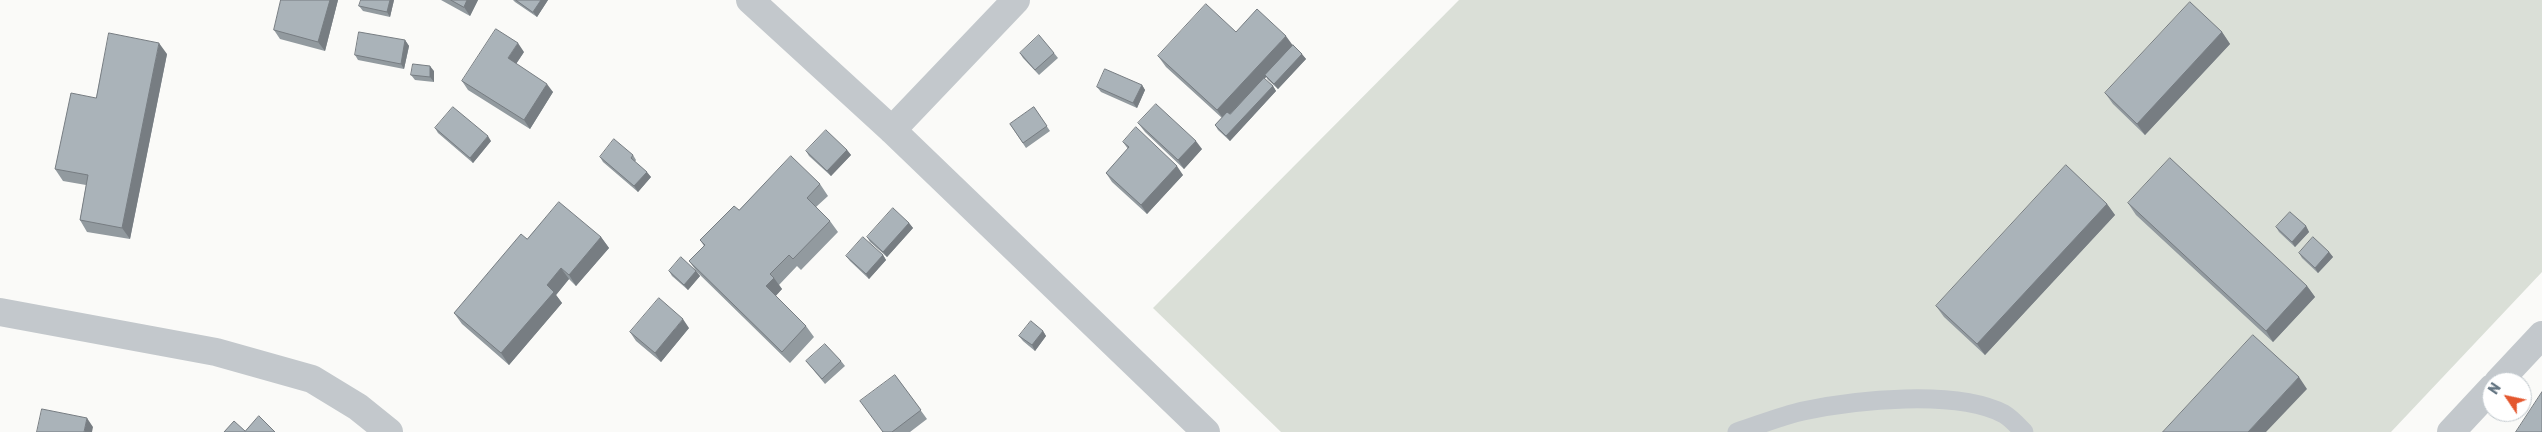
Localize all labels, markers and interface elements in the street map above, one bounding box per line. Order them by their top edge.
north arrow [2482,372,2532,422]
text: N [2485,380,2505,398]

